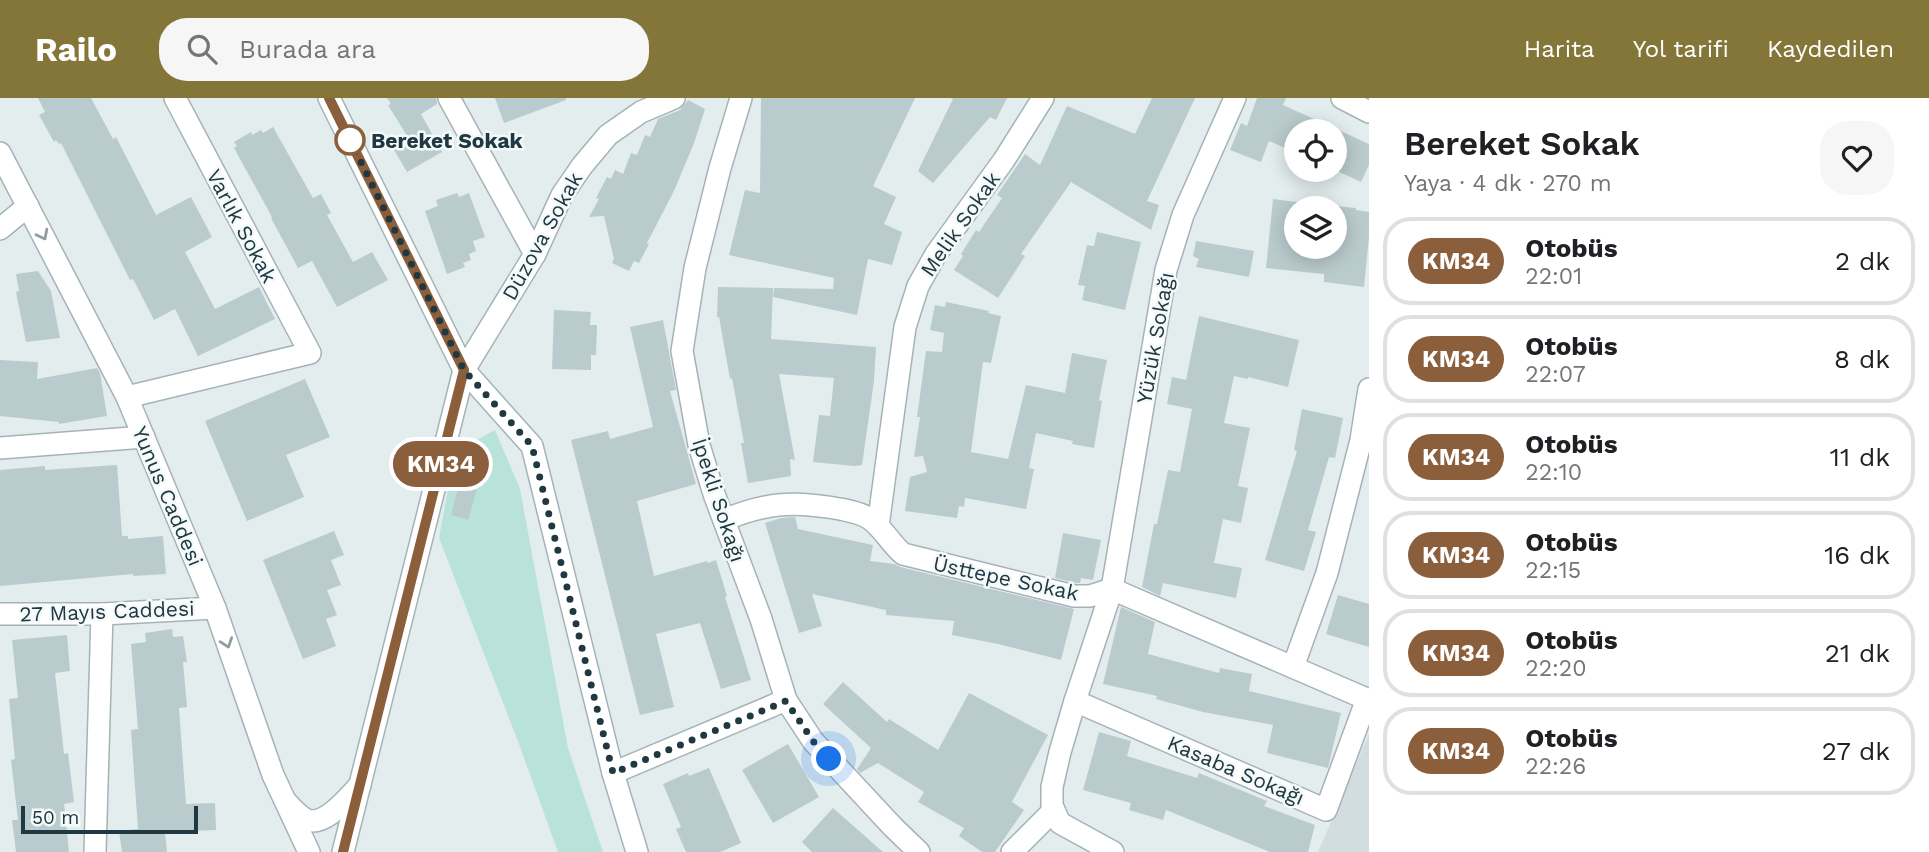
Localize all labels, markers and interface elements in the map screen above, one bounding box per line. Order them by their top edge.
search box [159,18,649,81]
text: Railo [35,30,117,69]
icon: search [183,30,221,68]
text: Burada ara [239,34,376,64]
text: Harita [1524,35,1595,63]
text: Yol tarifi [1633,35,1729,63]
text: Kaydedilen [1767,35,1894,63]
map controls [1284,119,1347,259]
button: locate [1284,119,1347,182]
button: heart [1820,121,1894,195]
text: Bereket Sokak [1404,124,1640,163]
marker: Bereket Sokak [335,125,365,155]
place label: Bereket Sokak [371,128,524,153]
street label: Varlık Sokak [202,165,282,287]
street label: Melik Sokak [915,167,1005,281]
street label: Düzova Sokak [497,168,588,304]
text: Yaya · 4 dk · 270 m [1404,170,1612,197]
button: layers [1284,196,1347,259]
one-way arrow [35,228,48,240]
text: Otobüs [1525,233,1618,263]
text: 2 dk [1835,246,1890,276]
text: KM34 [1422,247,1490,275]
text: 22:01 [1525,263,1582,290]
street label: Yüzük Sokağı [1131,270,1179,406]
text: Otobüs [1525,331,1618,361]
text: 8 dk [1834,344,1890,374]
text: KM34 [1422,345,1490,373]
text: 22:07 [1525,361,1586,388]
street label: Yunus Caddesi [127,422,209,570]
text: Otobüs [1525,429,1618,459]
street label: İpekli Sokağı [687,435,751,565]
line badge: KM34 [392,441,490,487]
text: 11 dk [1830,442,1890,472]
text: KM34 [1422,443,1490,471]
text: KM34 [407,450,475,478]
text: 22:10 [1525,459,1582,486]
text: Otobüs [1525,527,1618,557]
text: 16 dk [1824,540,1890,570]
text: KM34 [1422,541,1490,569]
street label: Üsttepe Sokak [931,550,1081,606]
text: 22:15 [1525,557,1581,584]
street label: 27 Mayıs Caddesi [19,595,195,627]
text: Otobüs [1525,625,1618,655]
one-way arrow [219,636,233,649]
text: 21 dk [1825,638,1890,668]
text: KM34 [1422,639,1490,667]
text: 22:20 [1525,655,1587,682]
text: Otobüs [1525,723,1618,753]
street label: Kasaba Sokağı [1164,730,1308,810]
text: 27 dk [1822,736,1890,766]
text: KM34 [1422,737,1490,765]
your location [811,741,846,776]
text: 22:26 [1525,753,1586,780]
scale bar [21,803,198,835]
text: 50 m [32,806,79,829]

